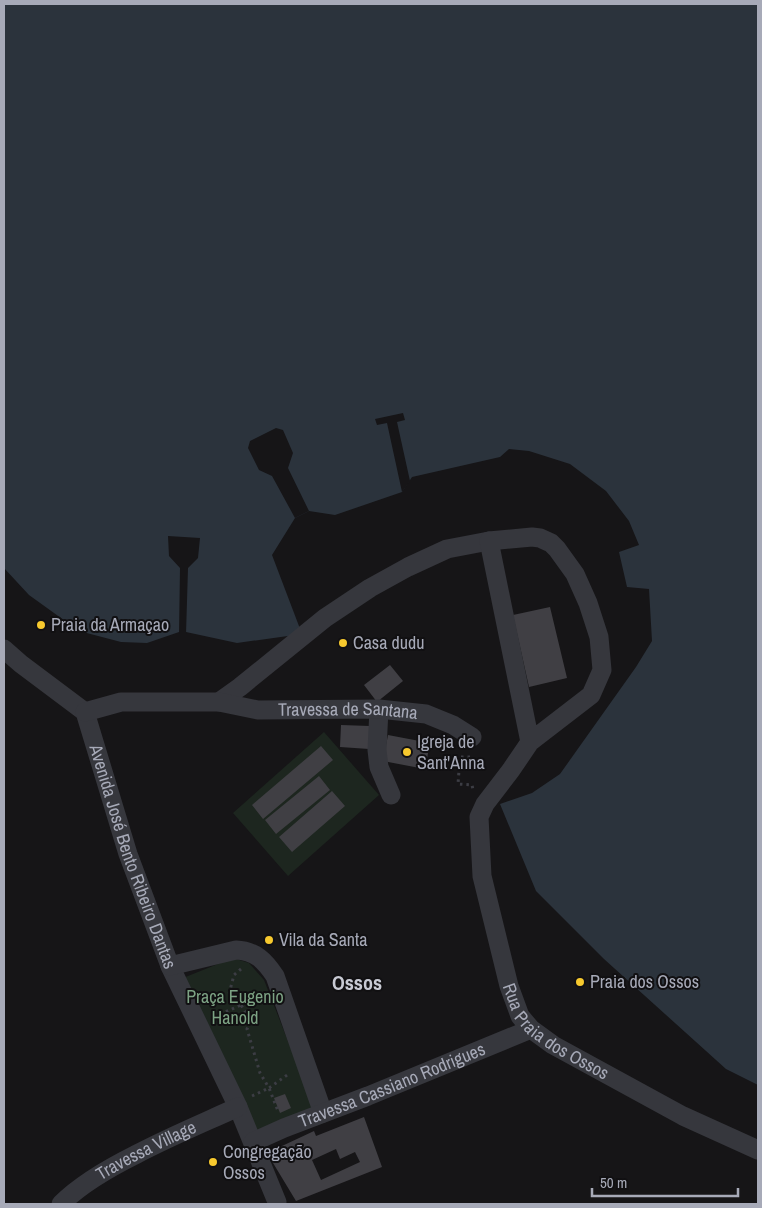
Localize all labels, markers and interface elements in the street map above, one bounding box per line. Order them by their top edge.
place label: Praia da Armaçao [51,612,169,637]
marker: Praia da Armaçao [35,619,47,631]
place label: Casa dudu [353,630,424,655]
marker: Casa dudu [337,637,349,649]
street label: Travessa de Santana [278,696,419,725]
place label: Igreja de Sant'Anna [417,729,485,775]
street label: Avenida José Bento Ribeiro Dantas [83,740,183,972]
marker: Igreja de Sant'Anna [401,746,413,758]
place label: Vila da Santa [279,927,367,952]
marker: Vila da Santa [263,934,275,946]
district label: Ossos [332,969,382,996]
place label: Praia dos Ossos [590,969,699,994]
marker: Praia dos Ossos [574,976,586,988]
street label: Rua Praia dos Ossos [497,979,614,1085]
park label: Praça Eugenio Hanold [186,984,284,1030]
street label: Travessa Cassiano Rodrigues [295,1036,489,1133]
street label: Travessa Village [91,1114,200,1186]
place label: Congregação Ossos [223,1139,312,1185]
marker: Congregação Ossos [207,1156,219,1168]
scale bar [592,1166,738,1198]
text: 50 m [600,1172,627,1193]

